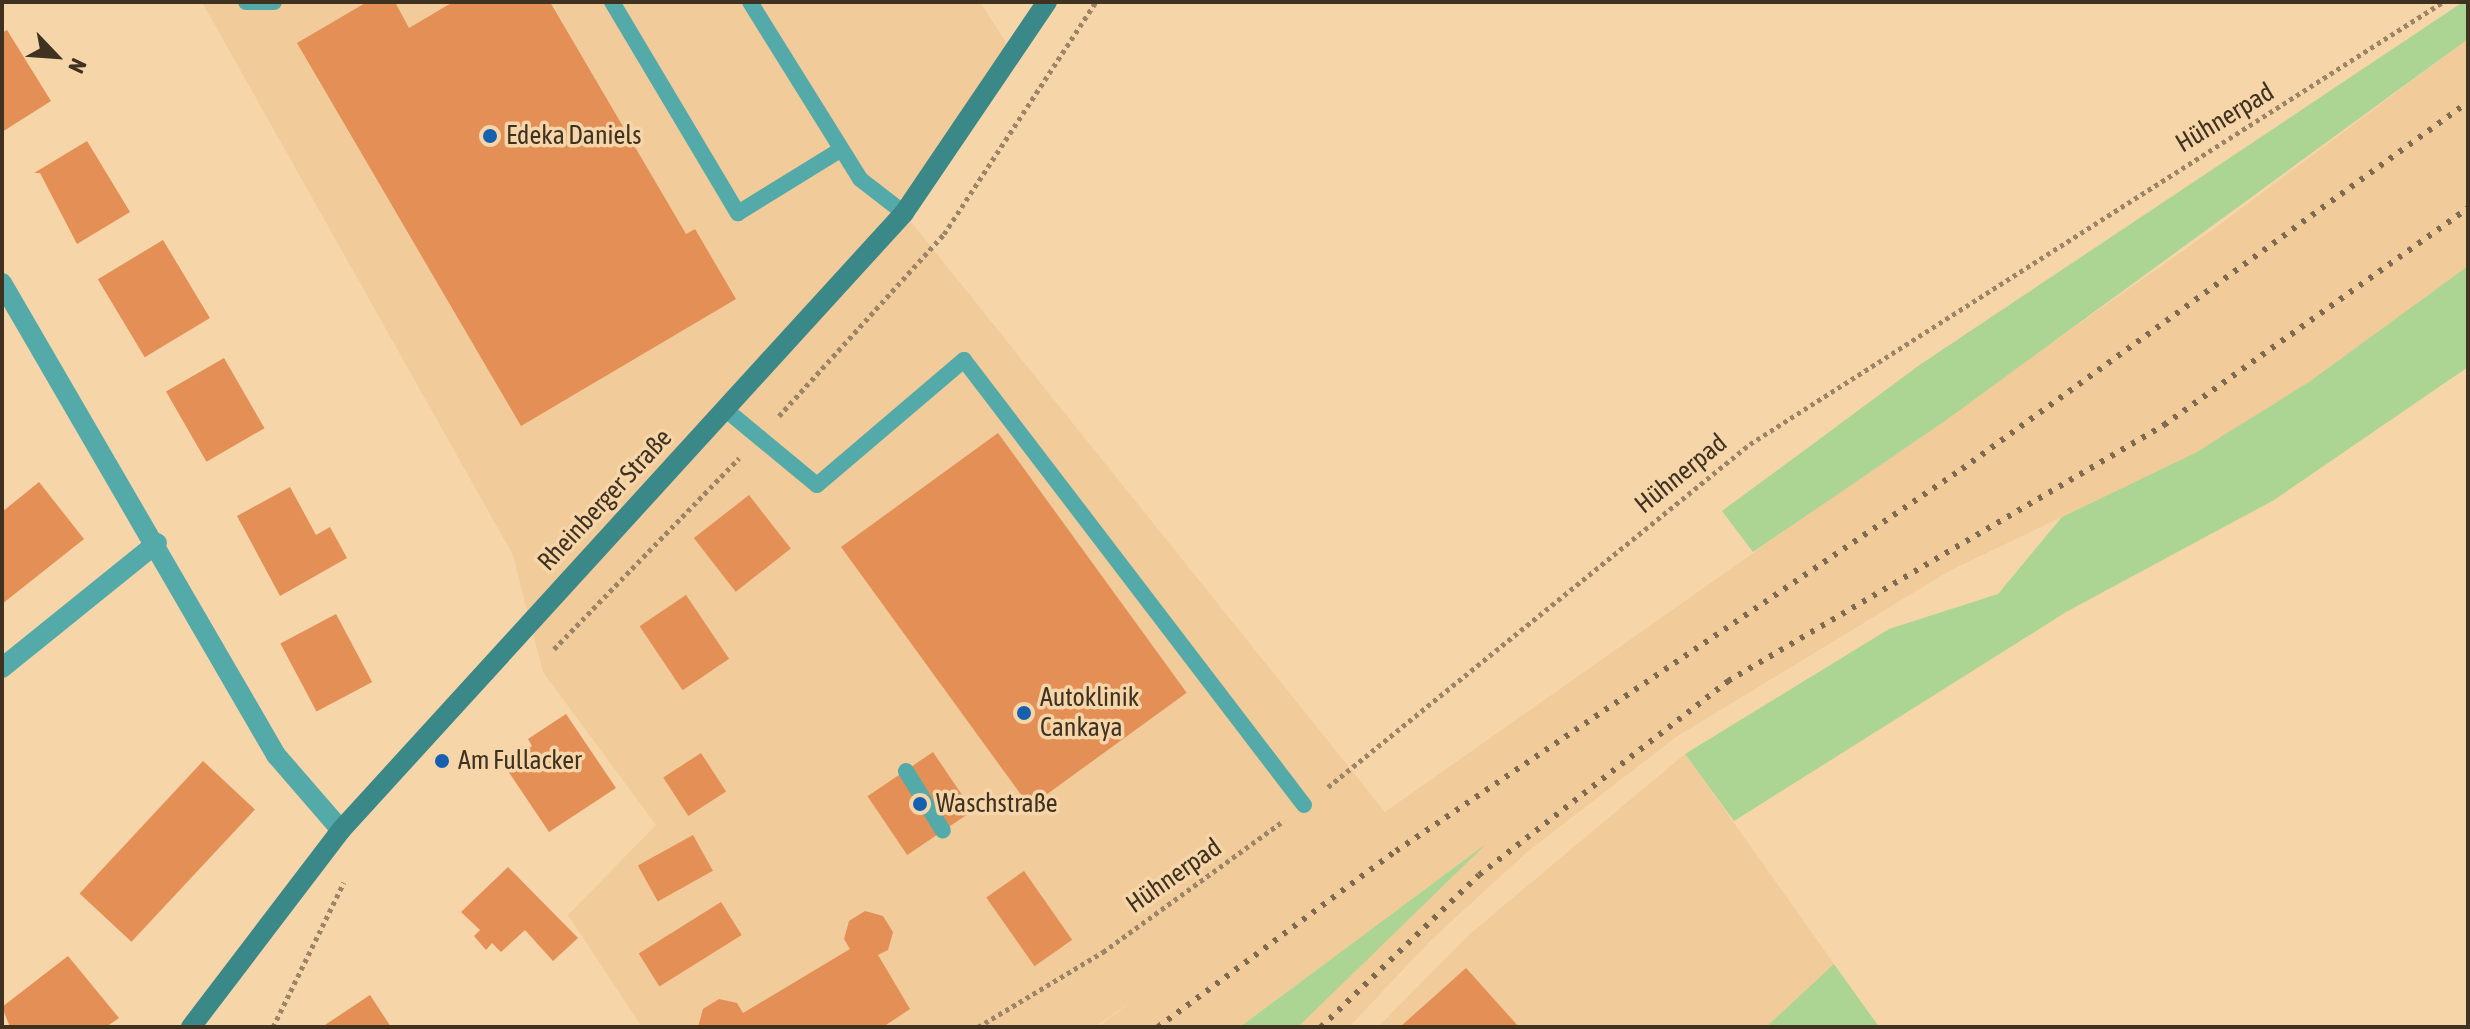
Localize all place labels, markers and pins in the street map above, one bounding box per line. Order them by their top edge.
place label: Edeka Daniels [506,120,641,152]
marker: Edeka Daniels [481,127,499,145]
place label: Autoklinik Cankaya [1040,682,1139,744]
marker: Autoklinik Cankaya [1015,704,1033,722]
place label: Am Fullacker [458,745,582,777]
marker: Am Fullacker [433,752,451,770]
place label: Waschstraße [936,788,1057,820]
marker: Waschstraße [911,795,929,813]

